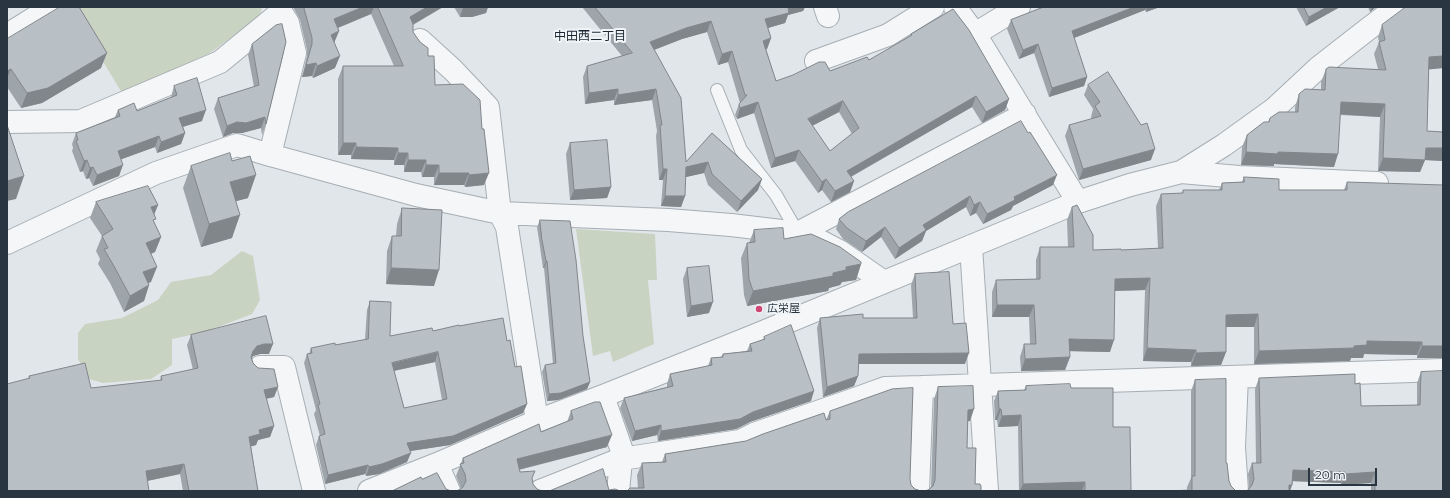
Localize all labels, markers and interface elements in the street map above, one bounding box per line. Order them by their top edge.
district label: 中田西二丁目 [554,29,626,43]
place label: 広栄屋 [767,302,800,316]
marker: 広栄屋 [754,304,764,314]
scale bar [1310,460,1379,486]
text: 20 m [1315,467,1346,482]

